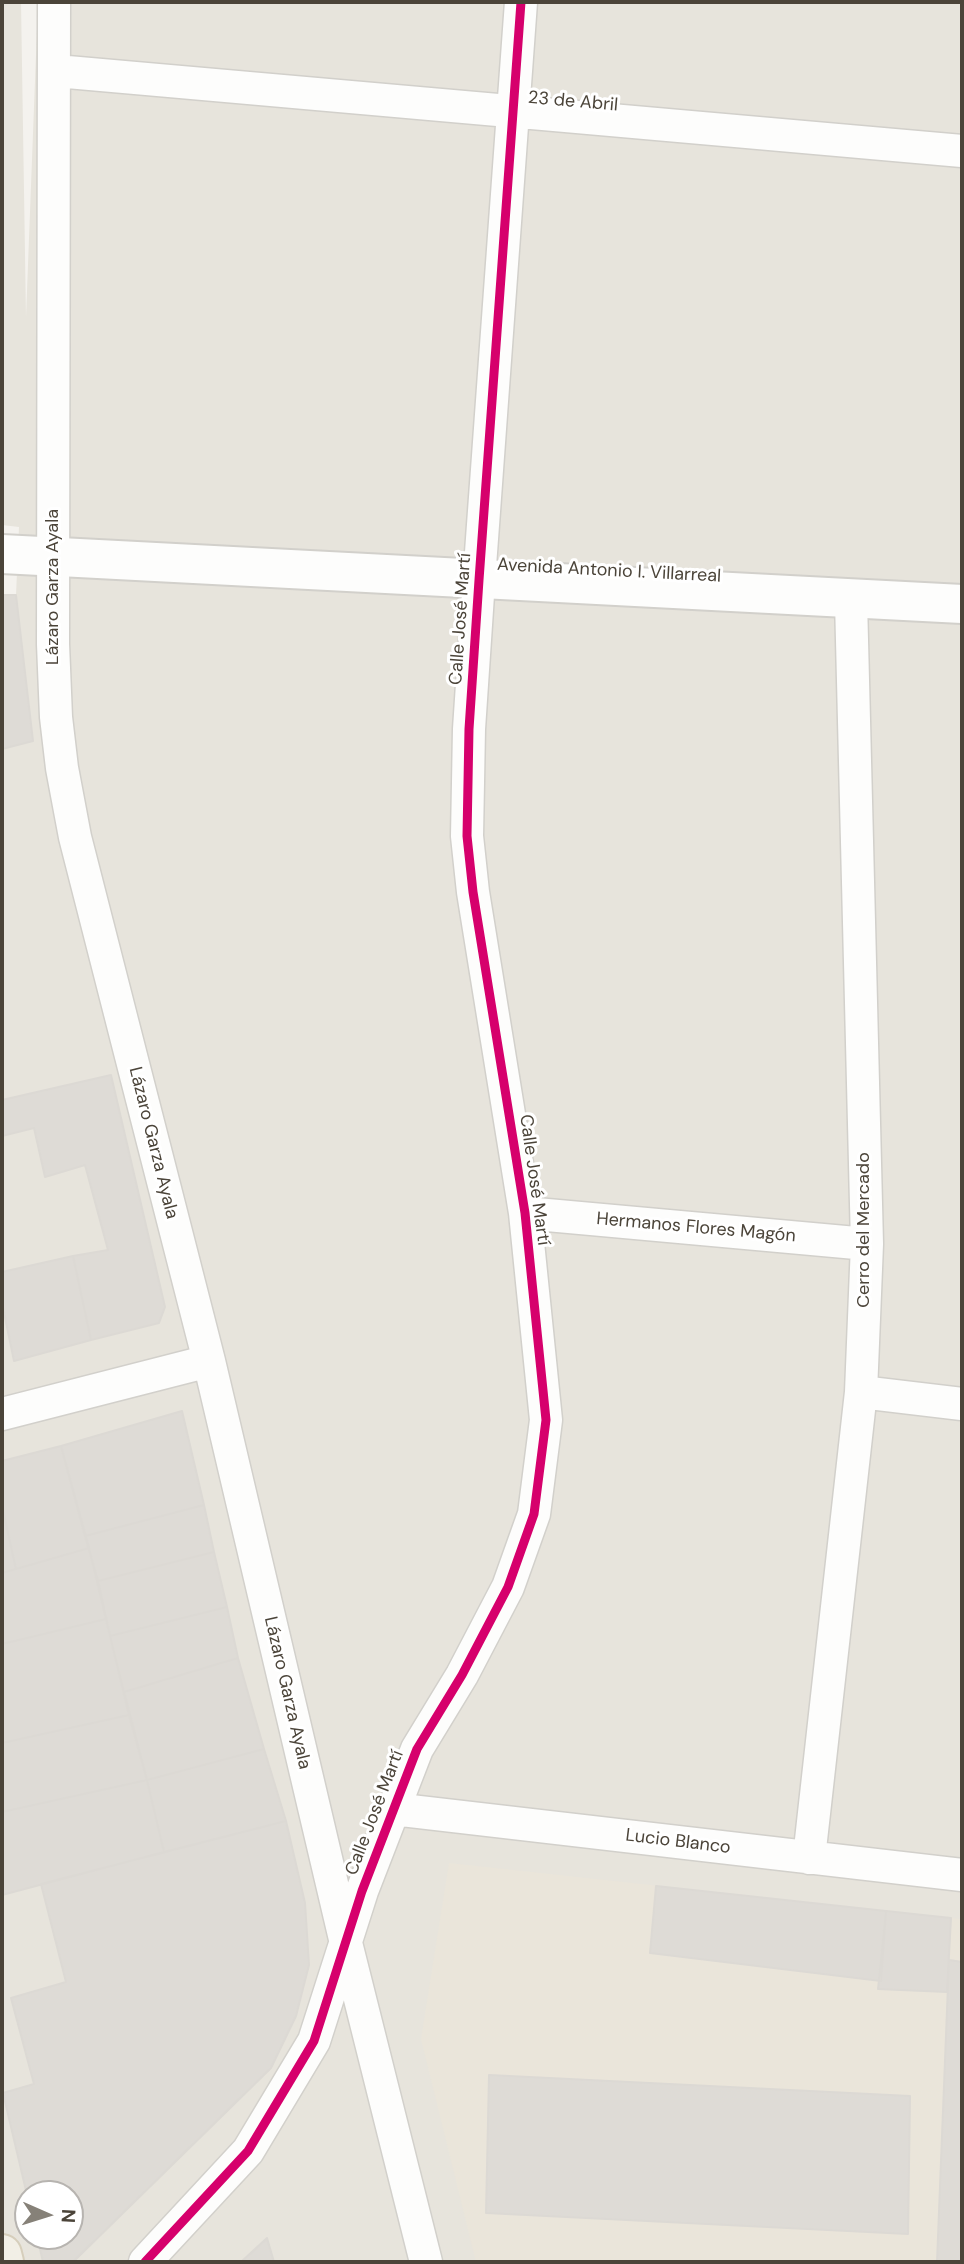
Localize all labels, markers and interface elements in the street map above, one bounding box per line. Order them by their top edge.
street label: 23 de Abril [527,87,619,117]
street label: Lázaro Garza Ayala [42,509,64,665]
street label: Calle José Martí [446,552,476,686]
street label: Avenida Antonio I. Villarreal [496,554,722,588]
street label: Lázaro Garza Ayala [124,1065,182,1221]
street label: Calle José Martí [514,1113,554,1247]
street label: Cerro del Mercado [853,1152,875,1308]
street label: Hermanos Flores Magón [595,1209,797,1247]
street label: Lázaro Garza Ayala [259,1615,315,1771]
street label: Calle José Martí [341,1747,409,1879]
street label: Lucio Blanco [624,1825,732,1859]
north arrow [14,2180,84,2250]
text: N [56,2208,81,2224]

